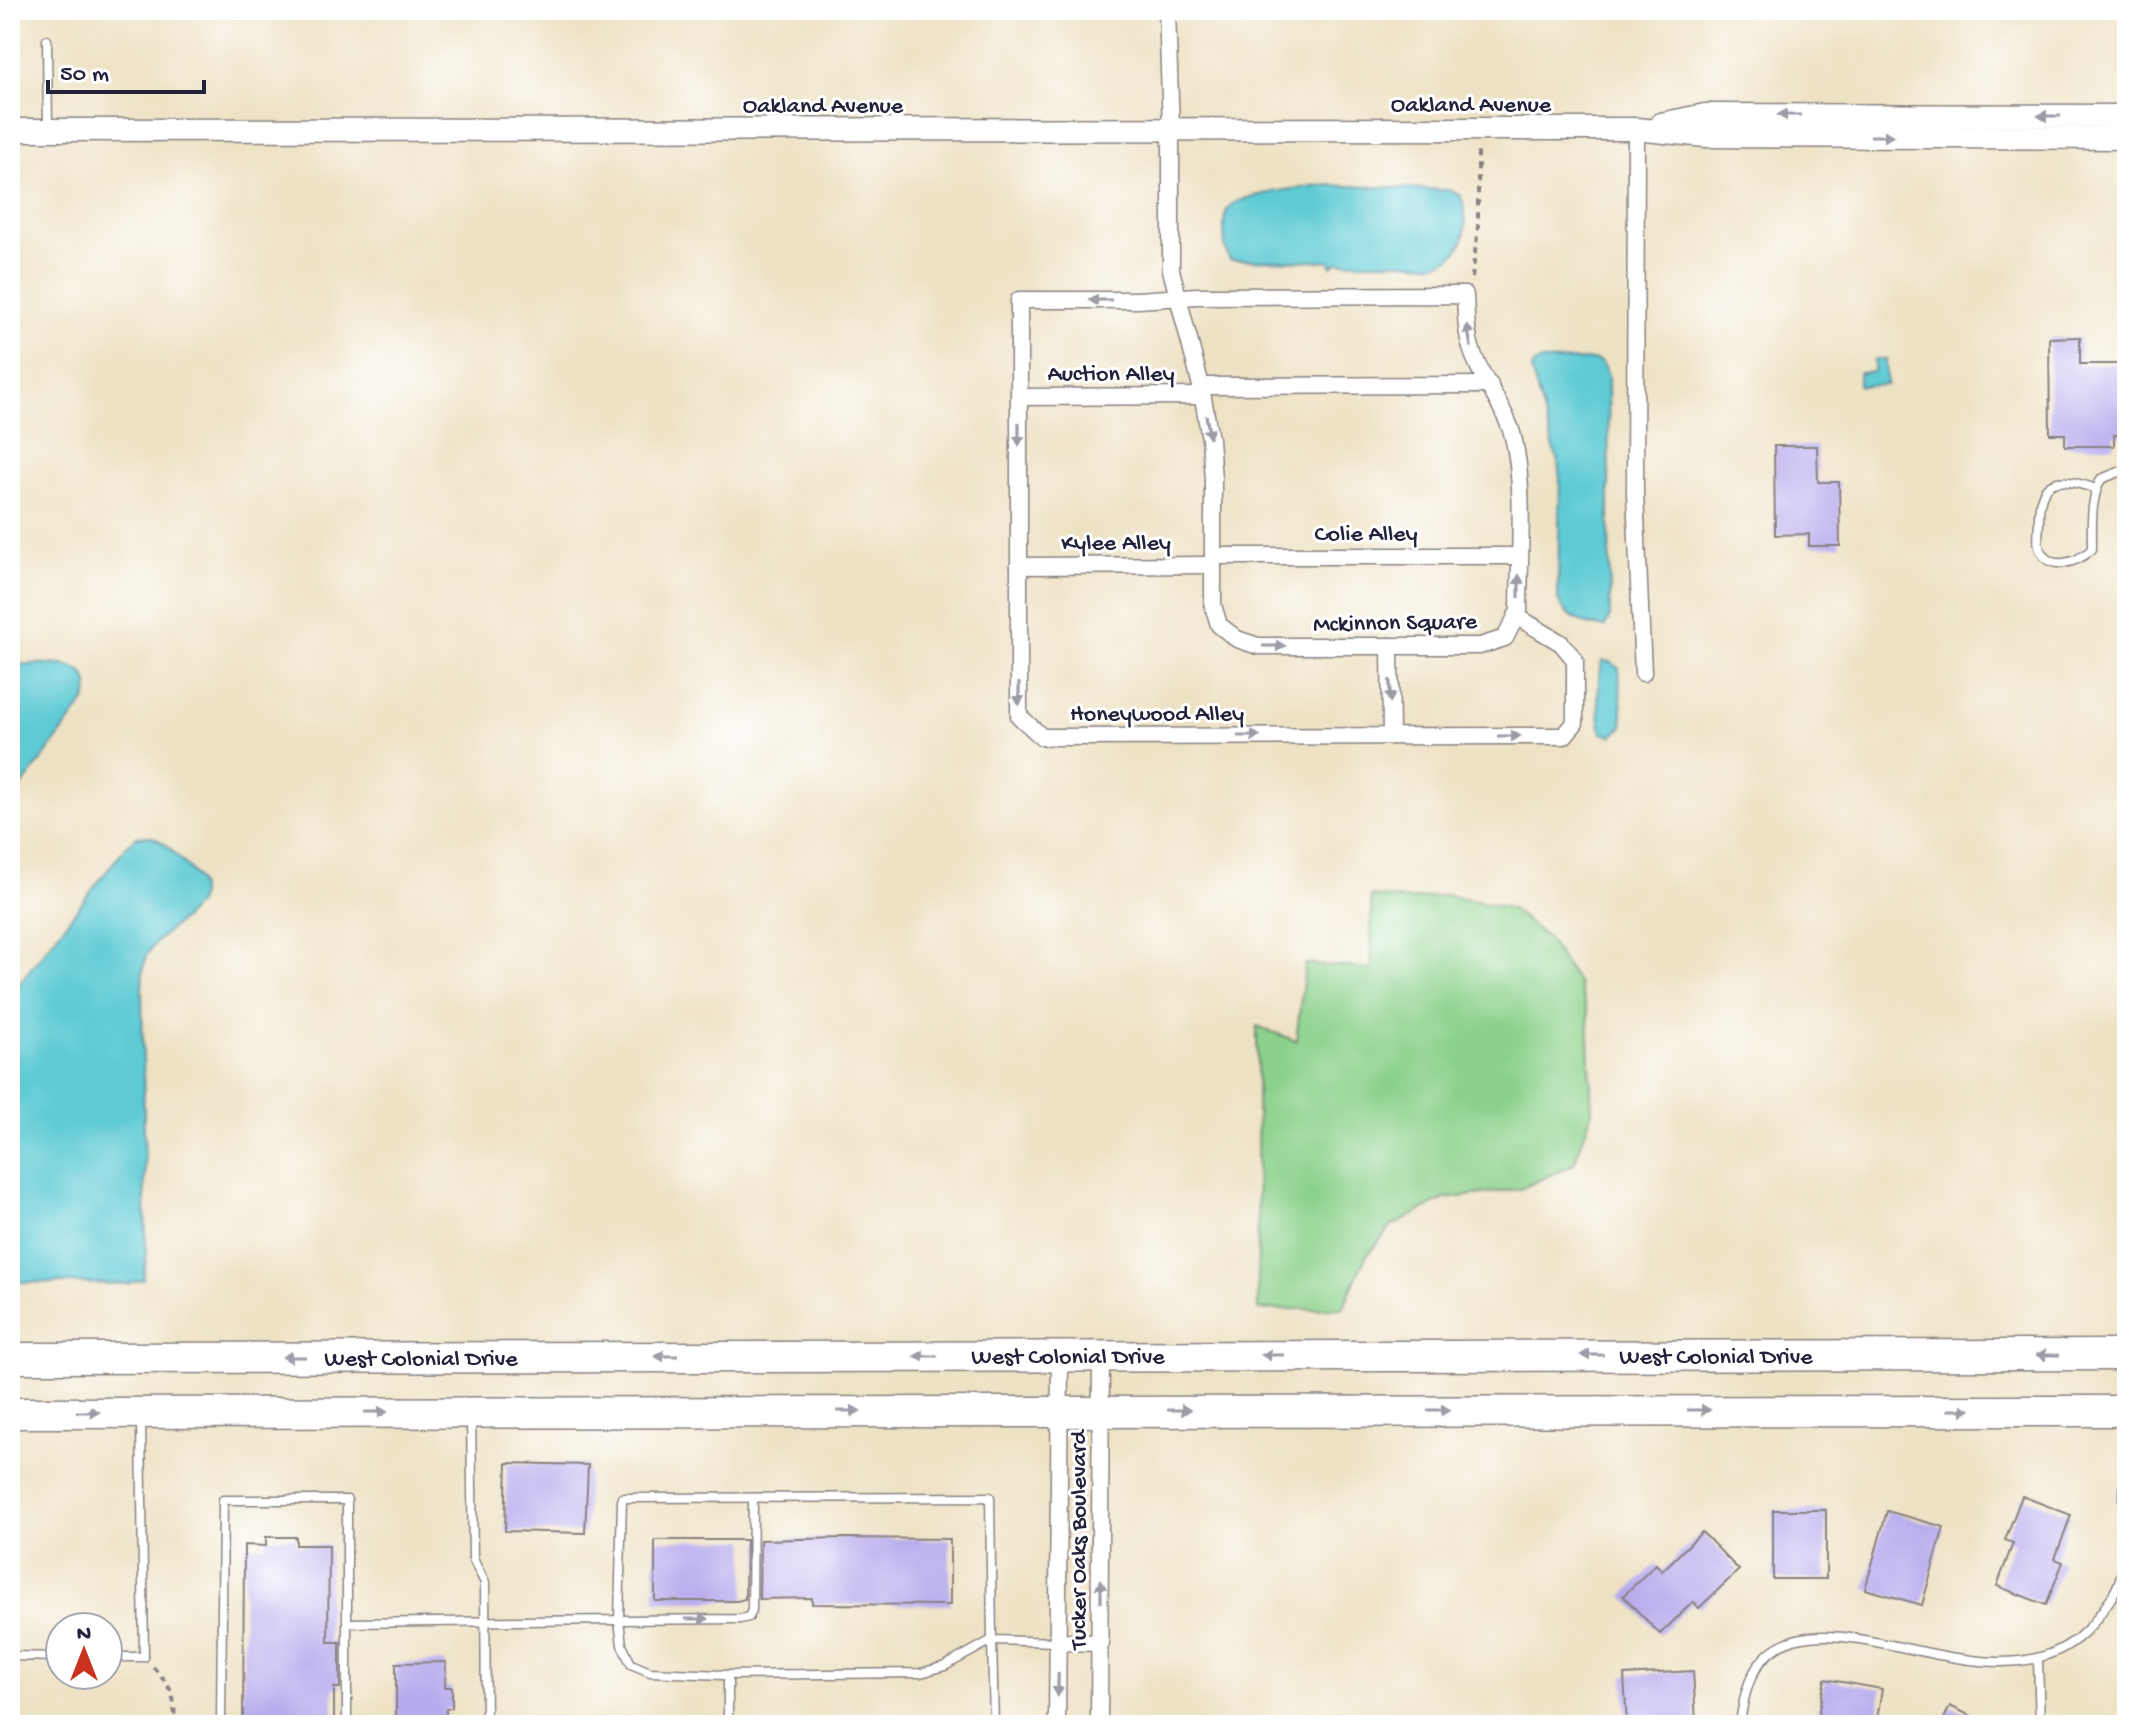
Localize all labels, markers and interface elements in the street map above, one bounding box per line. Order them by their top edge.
scale bar [48,44,204,94]
text: 50 m [60,61,109,90]
street label: Oakland Avenue [1391,92,1552,121]
street label: Oakland Avenue [743,93,904,122]
one-way arrow [1776,109,1801,121]
one-way arrow [2036,110,2061,122]
one-way arrow [1870,130,1895,142]
one-way arrow [1087,294,1112,306]
one-way arrow [1463,323,1475,348]
street label: Auction Alley [1047,361,1175,390]
one-way arrow [1202,415,1214,440]
one-way arrow [1013,422,1025,447]
street label: Colie Alley [1315,521,1418,550]
street label: Kylee Alley [1061,530,1171,559]
one-way arrow [1513,573,1525,598]
street label: Mckinnon Square [1313,609,1478,640]
one-way arrow [1262,640,1287,652]
one-way arrow [1384,679,1397,704]
one-way arrow [1013,682,1025,707]
street label: Honeywood Alley [1070,701,1244,730]
one-way arrow [1237,730,1262,742]
one-way arrow [1497,730,1522,742]
street label: West Colonial Drive [971,1344,1165,1373]
street label: West Colonial Drive [1619,1344,1813,1373]
street label: West Colonial Drive [324,1346,518,1375]
one-way arrow [913,1349,938,1362]
one-way arrow [1260,1349,1285,1361]
one-way arrow [1579,1349,1604,1361]
one-way arrow [2035,1349,2060,1361]
one-way arrow [653,1350,678,1362]
one-way arrow [281,1351,306,1363]
one-way arrow [1167,1404,1192,1416]
one-way arrow [1427,1404,1452,1416]
one-way arrow [1687,1404,1712,1416]
one-way arrow [1947,1404,1972,1417]
one-way arrow [837,1405,862,1417]
one-way arrow [76,1406,101,1418]
one-way arrow [364,1406,389,1418]
street label: Tucker Oaks Boulevard [1066,1429,1095,1652]
one-way arrow [1095,1578,1107,1603]
north arrow [44,1611,124,1691]
one-way arrow [685,1613,710,1625]
text: N [77,1622,91,1648]
one-way arrow [1052,1673,1065,1698]

